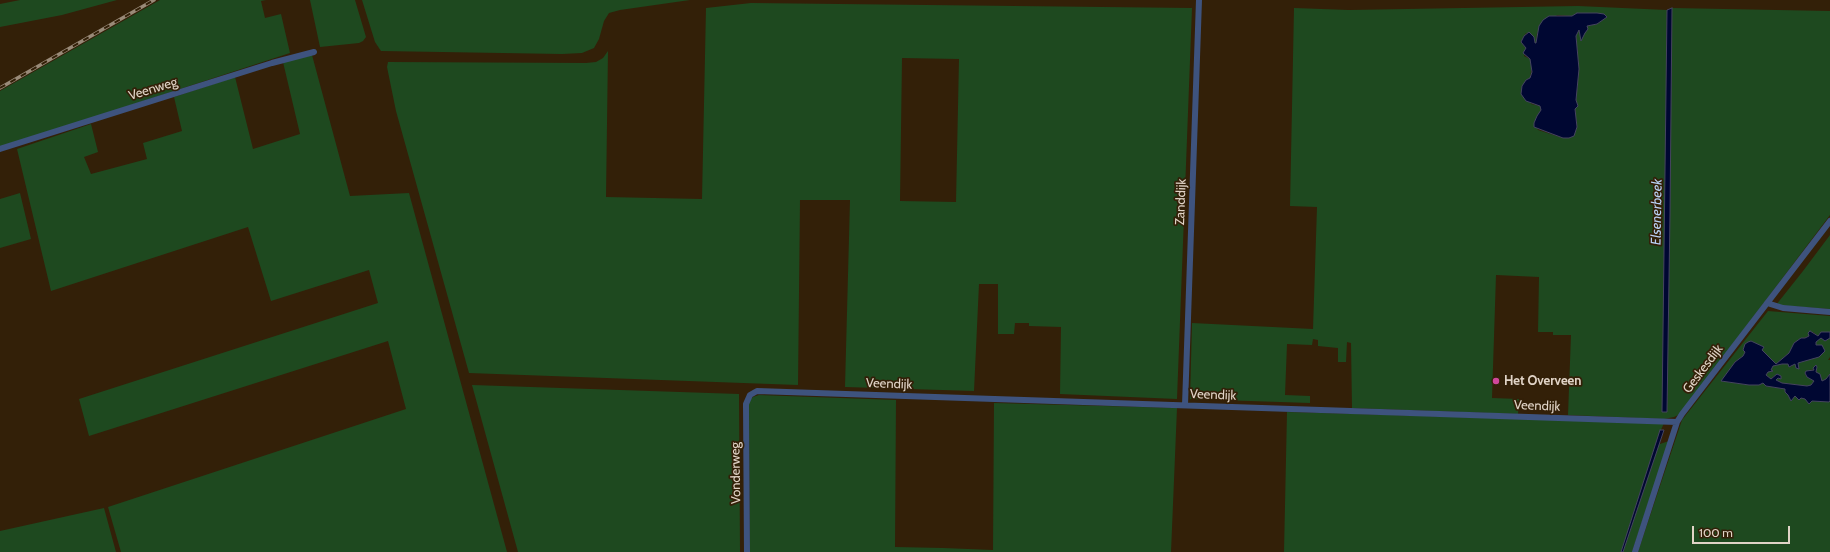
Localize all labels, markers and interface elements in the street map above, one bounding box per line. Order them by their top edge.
street label: Veenweg [127,74,179,104]
street label: Zanddijk [1172,179,1190,225]
water label: Elsenerbeek [1648,179,1666,245]
street label: Geskesdijk [1680,342,1726,396]
place label: Het Overveen [1504,373,1581,389]
street label: Veendijk [866,375,912,393]
marker: Het Overveen [1491,376,1501,386]
street label: Veendijk [1190,386,1236,404]
street label: Veendijk [1514,397,1560,415]
street label: Vonderweg [728,442,744,504]
scale bar [1694,518,1792,544]
text: 100 m [1699,525,1733,540]

